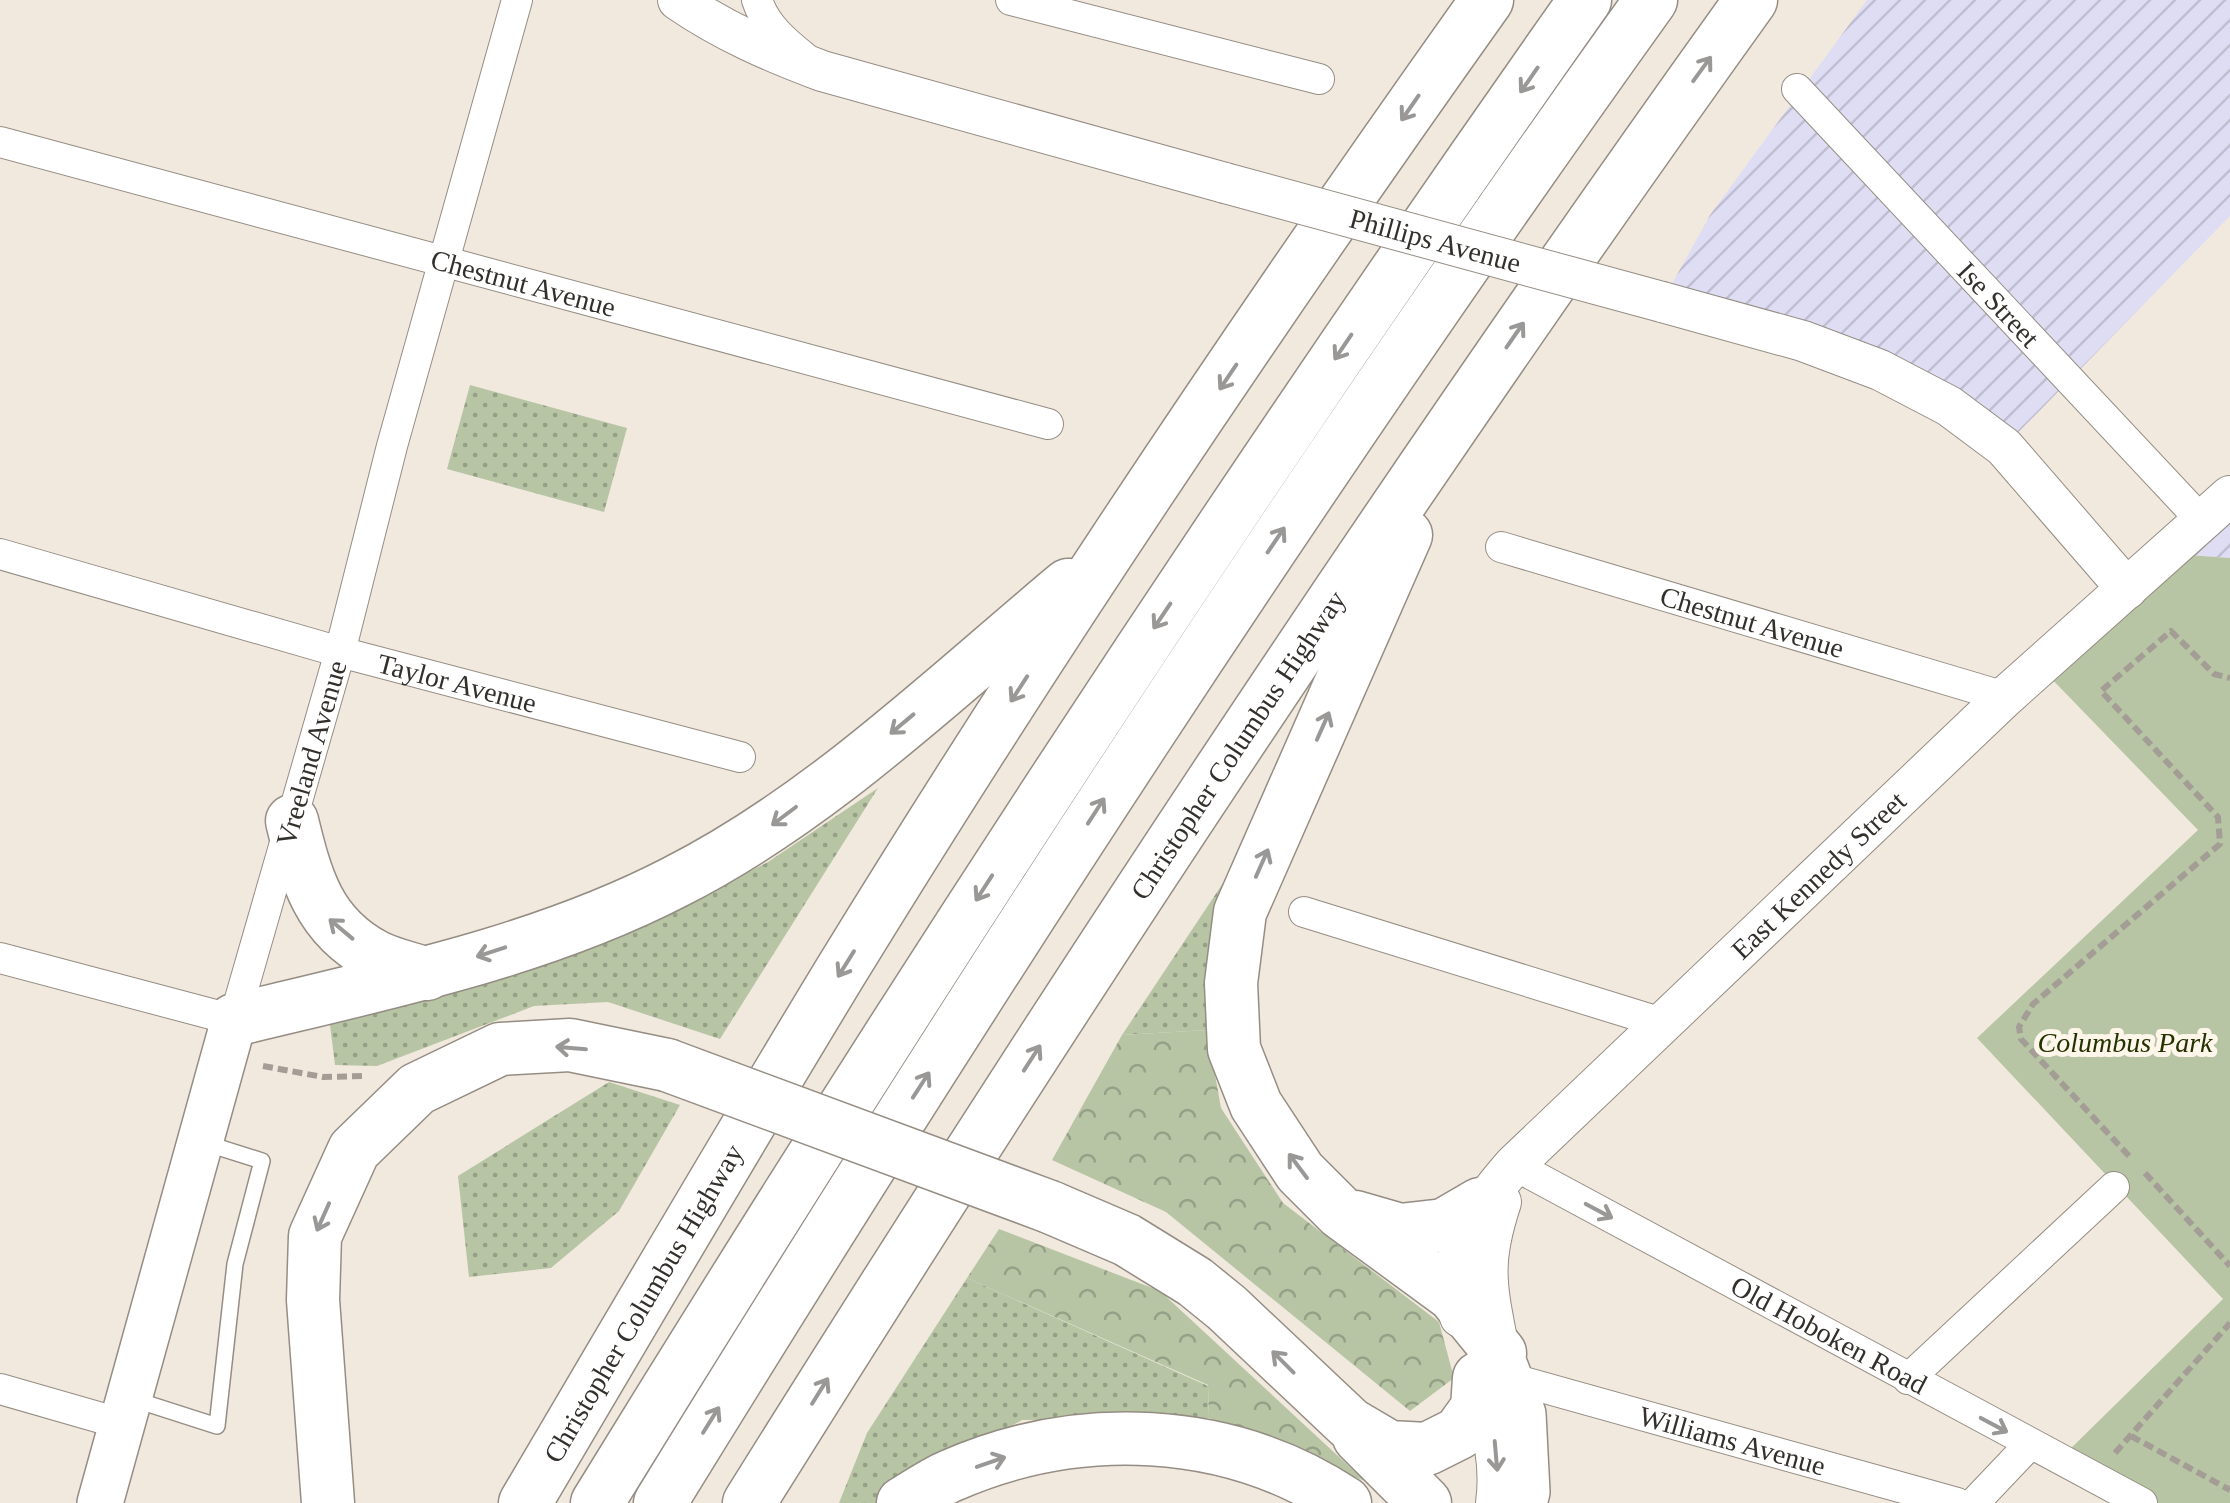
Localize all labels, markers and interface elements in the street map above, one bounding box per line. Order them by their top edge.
one-way arrow [1691,55,1712,83]
one-way arrow [1518,65,1539,93]
one-way arrow [1400,94,1421,121]
street label: Phillips Avenue [1346,202,1524,278]
street label: Chestnut Avenue [428,243,619,322]
street label: Ise Street [1952,255,2046,353]
one-way arrow [1504,321,1525,349]
one-way arrow [1333,332,1354,360]
one-way arrow [1218,363,1239,391]
one-way arrow [1265,527,1286,555]
street label: Chestnut Avenue [1657,580,1848,664]
street label: Christopher Columbus Highway [1124,585,1351,905]
one-way arrow [1152,602,1173,630]
street label: Taylor Avenue [374,647,540,718]
street label: Vreeland Avenue [270,657,352,849]
one-way arrow [1009,674,1030,702]
one-way arrow [1315,711,1333,742]
one-way arrow [890,712,916,734]
street label: East Kennedy Street [1725,785,1912,965]
one-way arrow [1085,798,1106,826]
one-way arrow [771,805,798,826]
one-way arrow [1254,848,1272,879]
one-way arrow [973,874,994,902]
one-way arrow [329,919,355,941]
one-way arrow [476,945,507,963]
one-way arrow [836,949,856,978]
park label: Columbus Park [2038,1027,2213,1058]
one-way arrow [555,1038,588,1057]
one-way arrow [1021,1044,1042,1072]
one-way arrow [910,1071,931,1100]
street label: Christopher Columbus Highway [537,1139,749,1468]
one-way arrow [1287,1153,1308,1180]
one-way arrow [313,1201,331,1232]
one-way arrow [1584,1202,1614,1222]
street label: Old Hoboken Road [1726,1269,1932,1400]
one-way arrow [1272,1350,1296,1374]
one-way arrow [809,1377,830,1406]
street label: Williams Avenue [1636,1400,1829,1481]
one-way arrow [701,1406,722,1435]
one-way arrow [1978,1415,2008,1435]
one-way arrow [1486,1439,1505,1472]
one-way arrow [975,1452,1006,1470]

